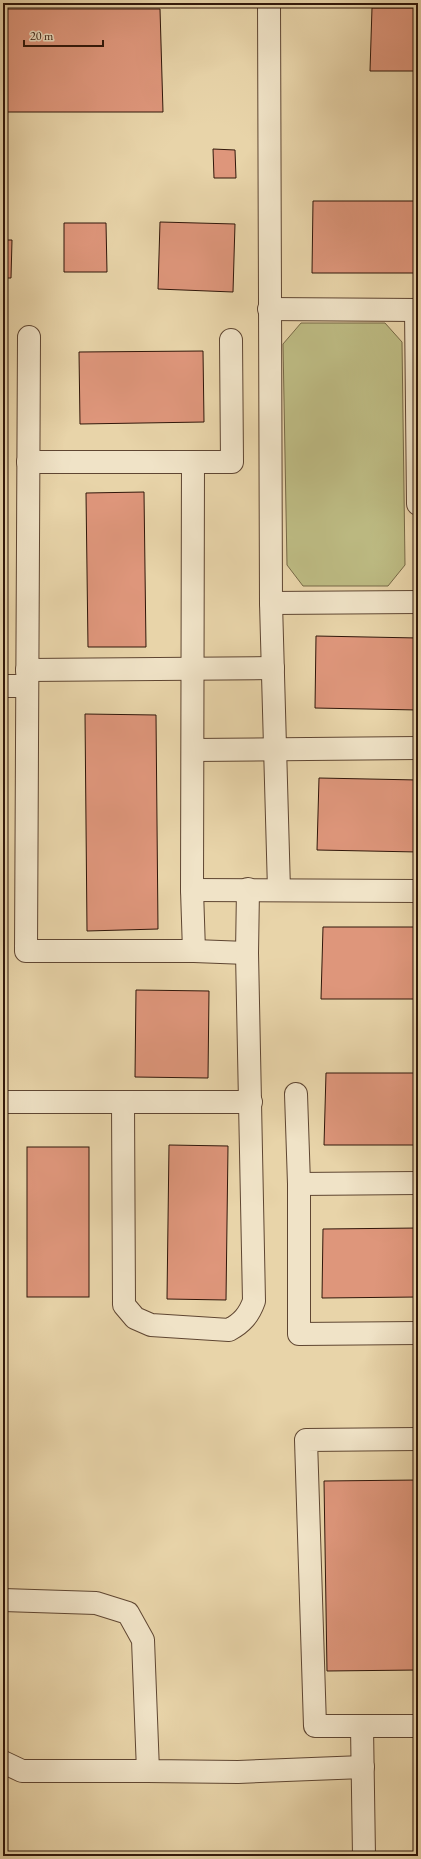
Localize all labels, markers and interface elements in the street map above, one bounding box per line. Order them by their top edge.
scale bar [24,22,103,48]
text: 20 m [30,28,54,44]

